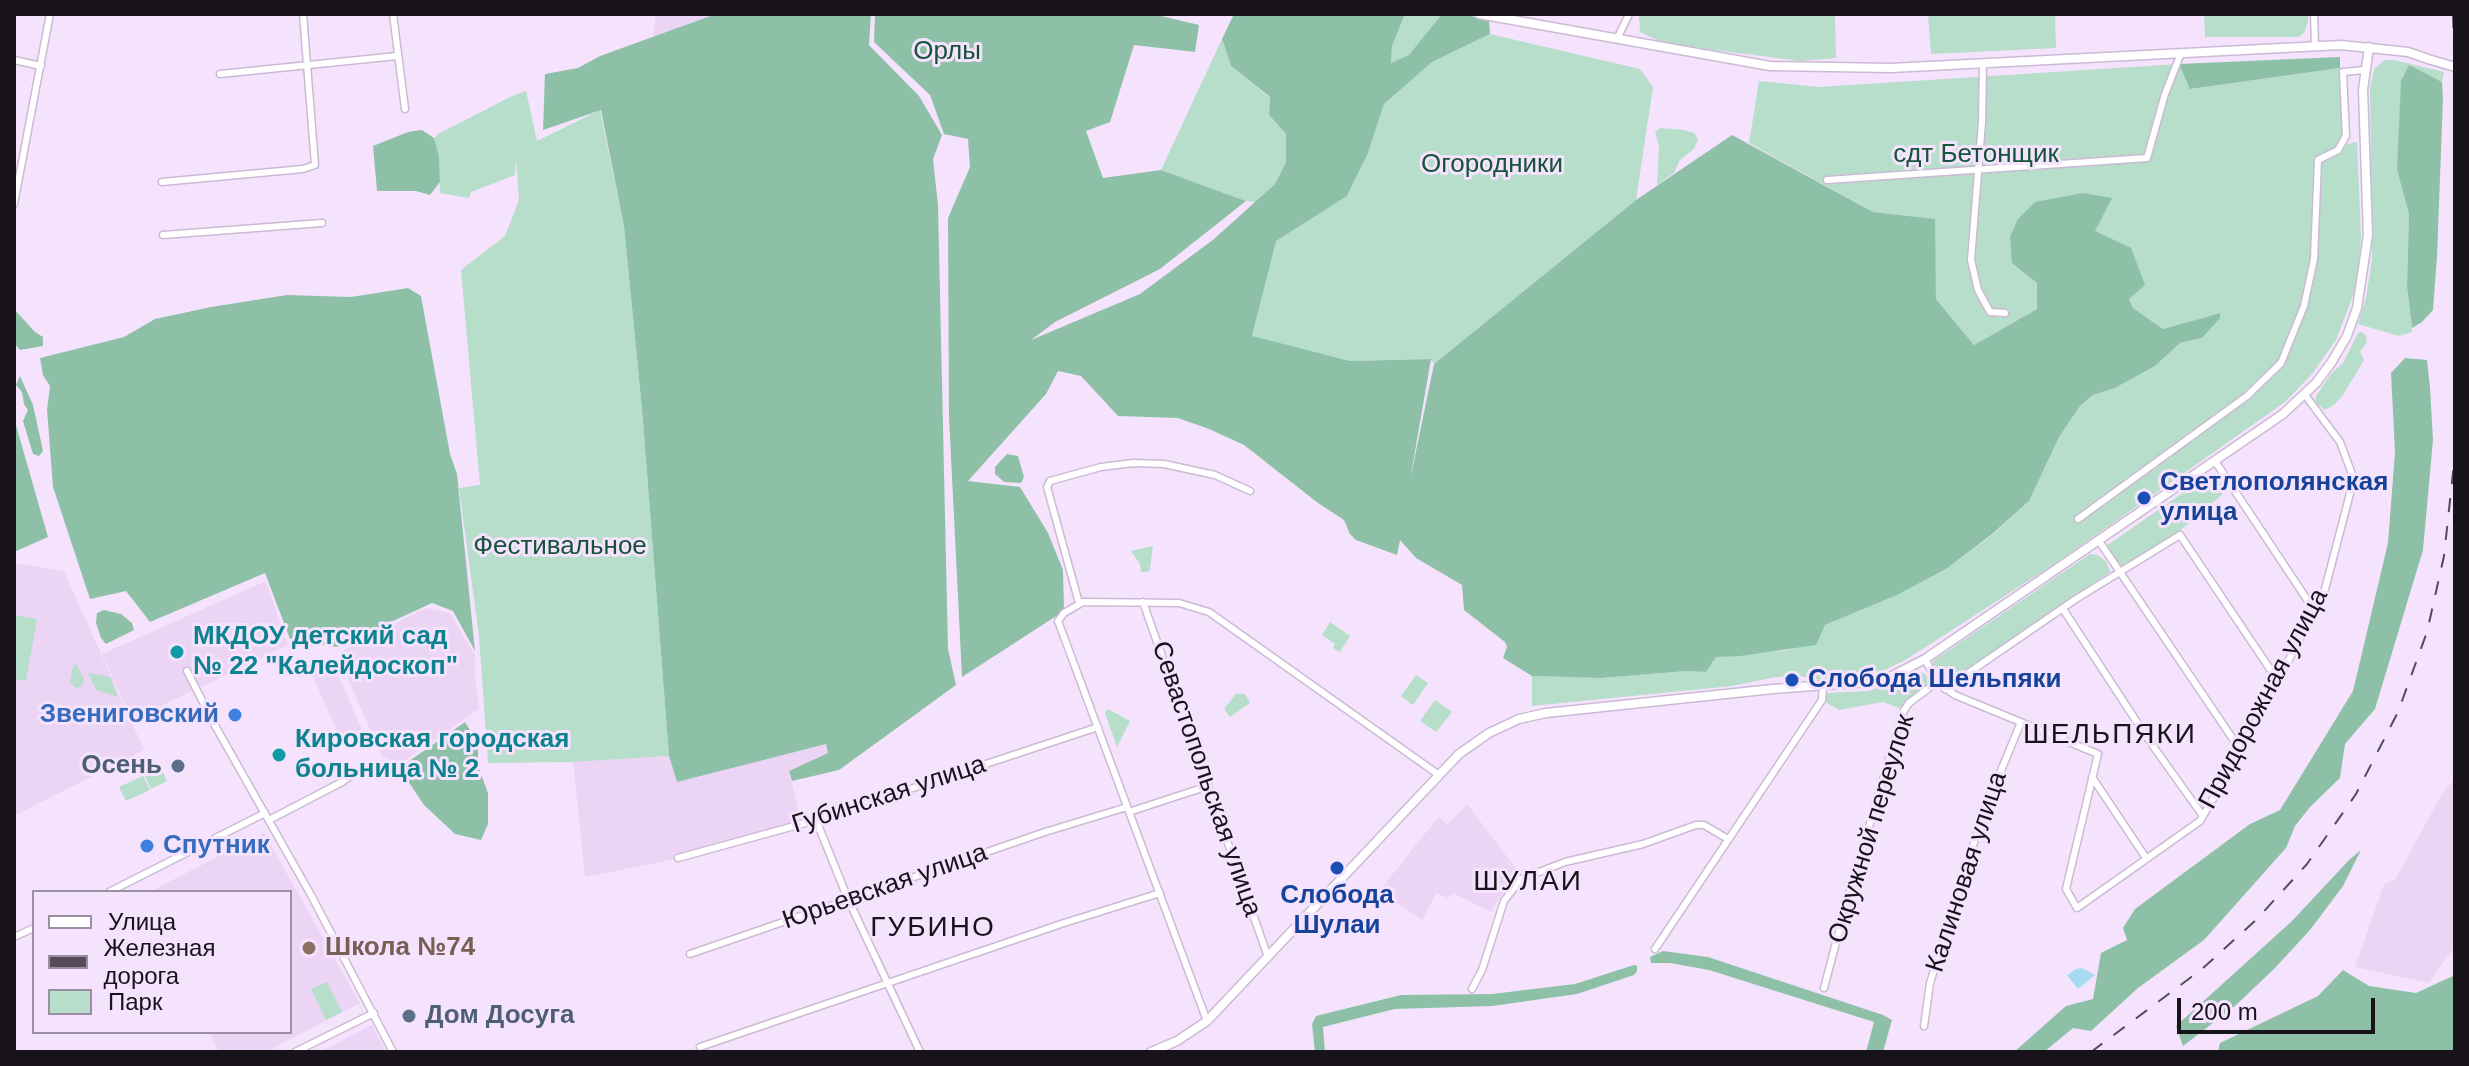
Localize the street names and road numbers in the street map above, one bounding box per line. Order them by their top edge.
street label: Придорожная улица [2193,584,2335,814]
street label: Севастопольская улица [1144,637,1268,921]
street label: Окружной переулок [1822,711,1922,947]
street label: Губинская улица [788,749,990,841]
street label: Калиновая улица [1920,768,2014,976]
street label: Юрьевская улица [779,837,991,937]

